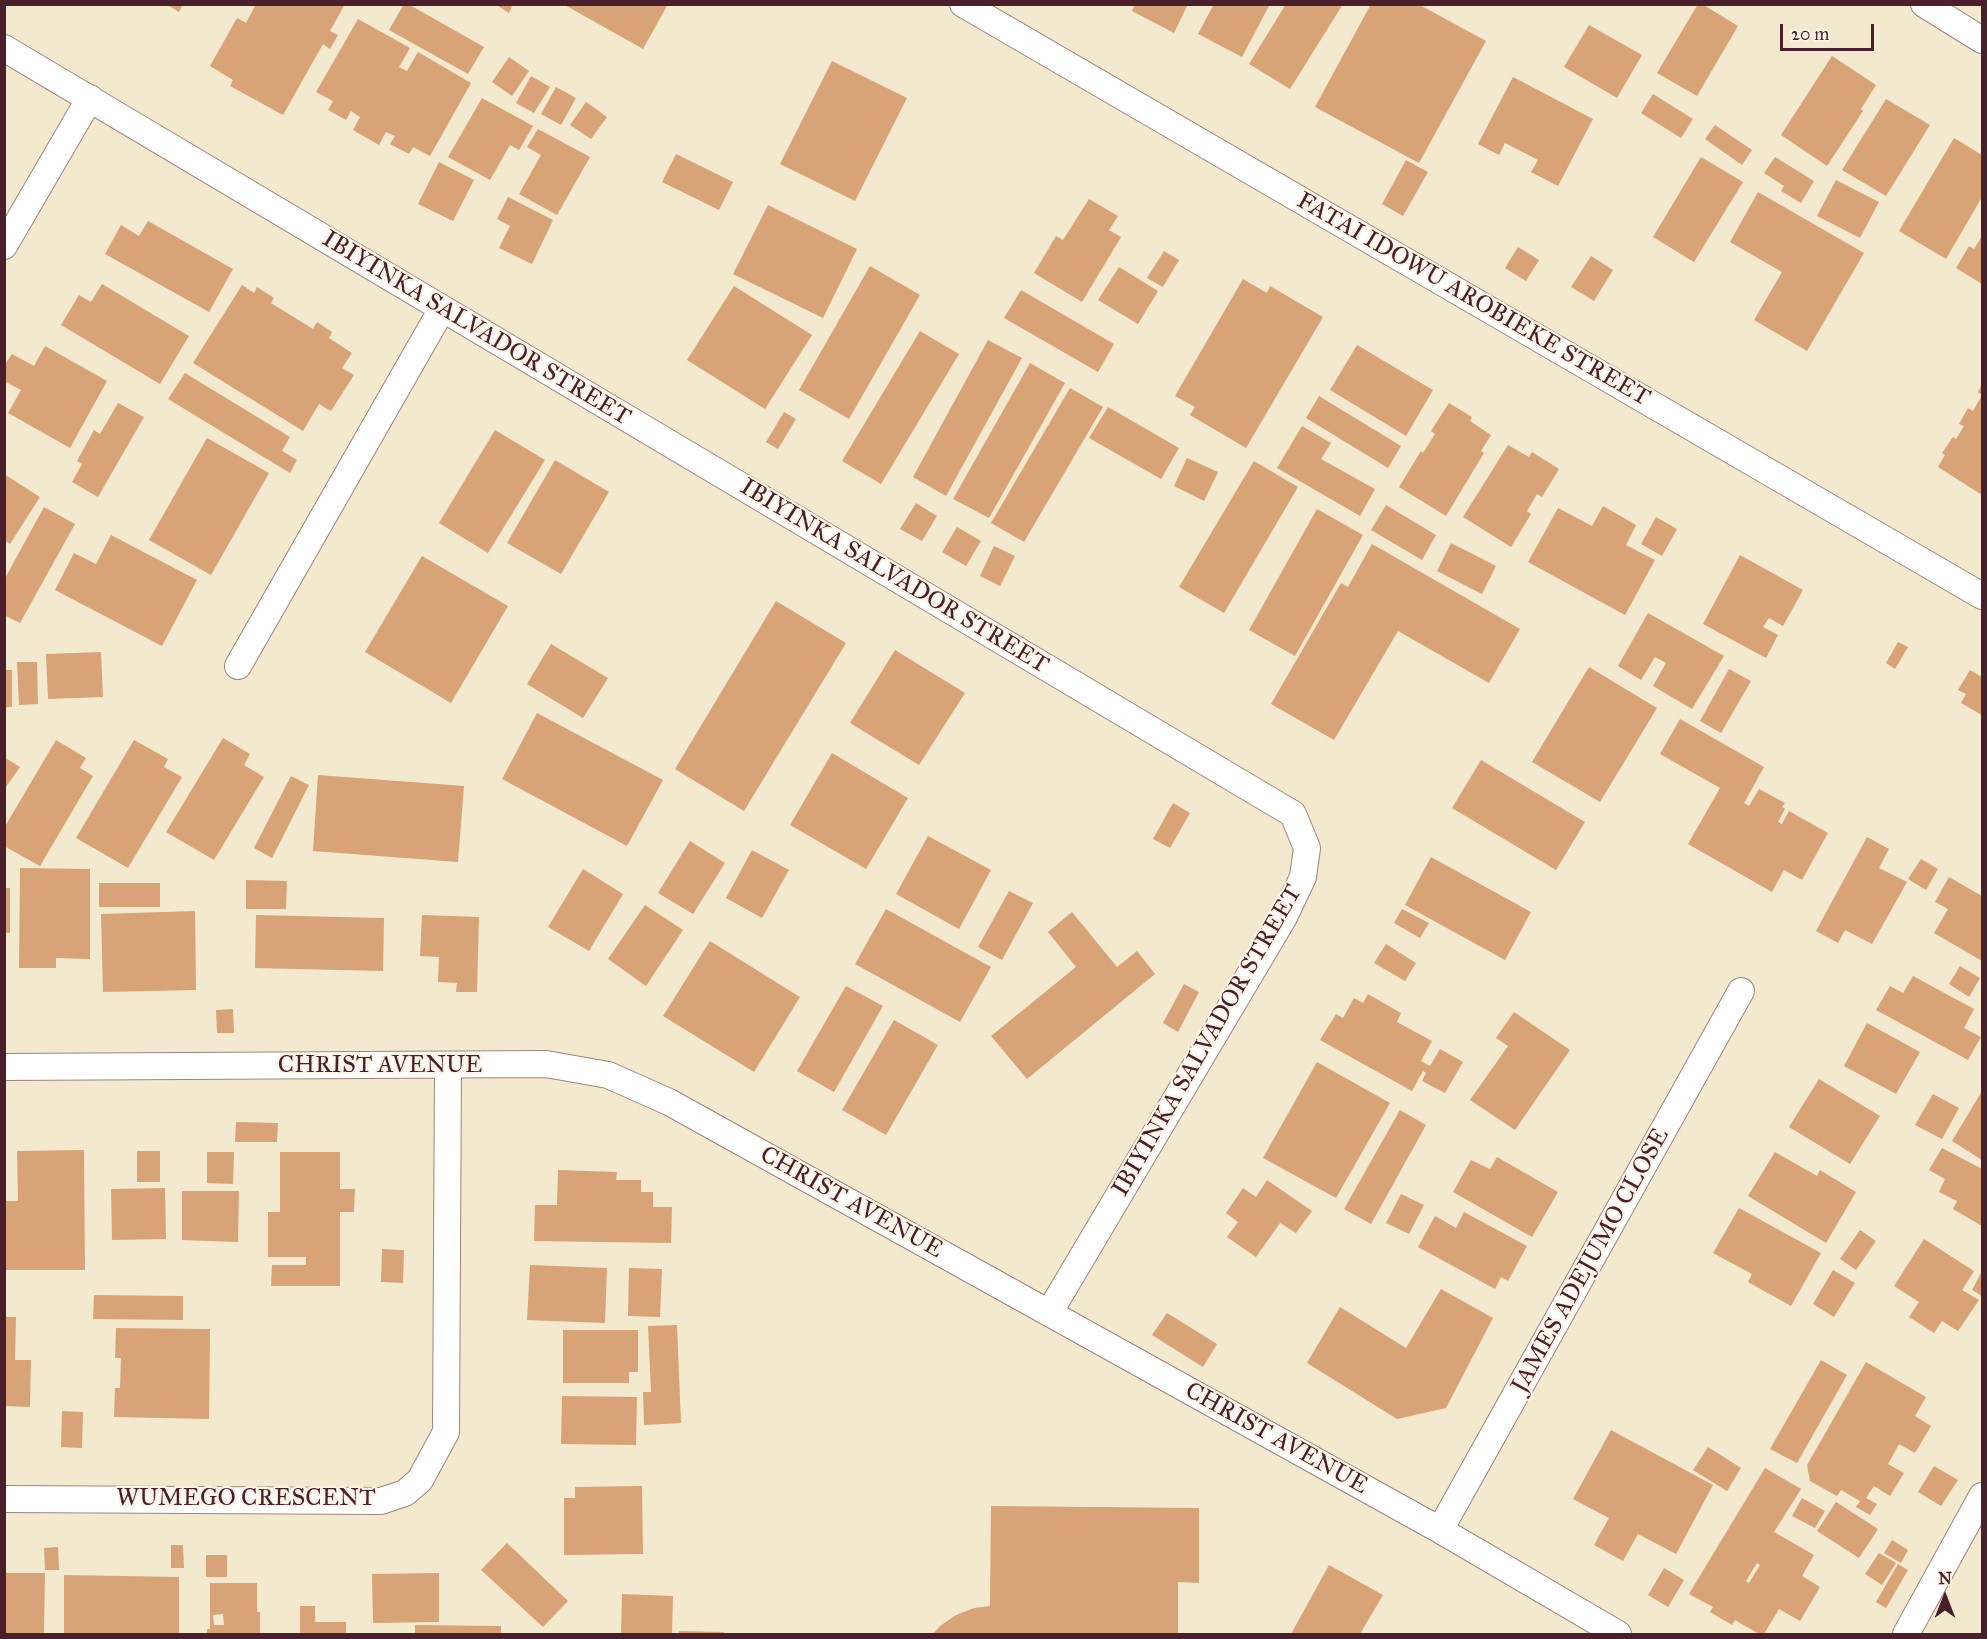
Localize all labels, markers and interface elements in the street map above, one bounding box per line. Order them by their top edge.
scale bar [1783,12,1878,50]
text: 20 m [1791,23,1829,45]
street label: FATAI IDOWU AROBIEKE STREET [1291,187,1655,413]
street label: IBIYINKA SALVADOR STREET [317,225,635,433]
street label: IBIYINKA SALVADOR STREET [735,473,1053,681]
street label: IBIYINKA SALVADOR STREET [1107,880,1309,1202]
street label: CHRIST AVENUE [278,1052,482,1080]
street label: JAMES ADEJUMO CLOSE [1506,1124,1676,1398]
street label: CHRIST AVENUE [755,1141,947,1265]
street label: CHRIST AVENUE [1180,1377,1372,1501]
street label: WUMEGO CRESCENT [116,1485,376,1513]
north arrow [1915,1567,1975,1627]
text: N [1938,1569,1952,1588]

